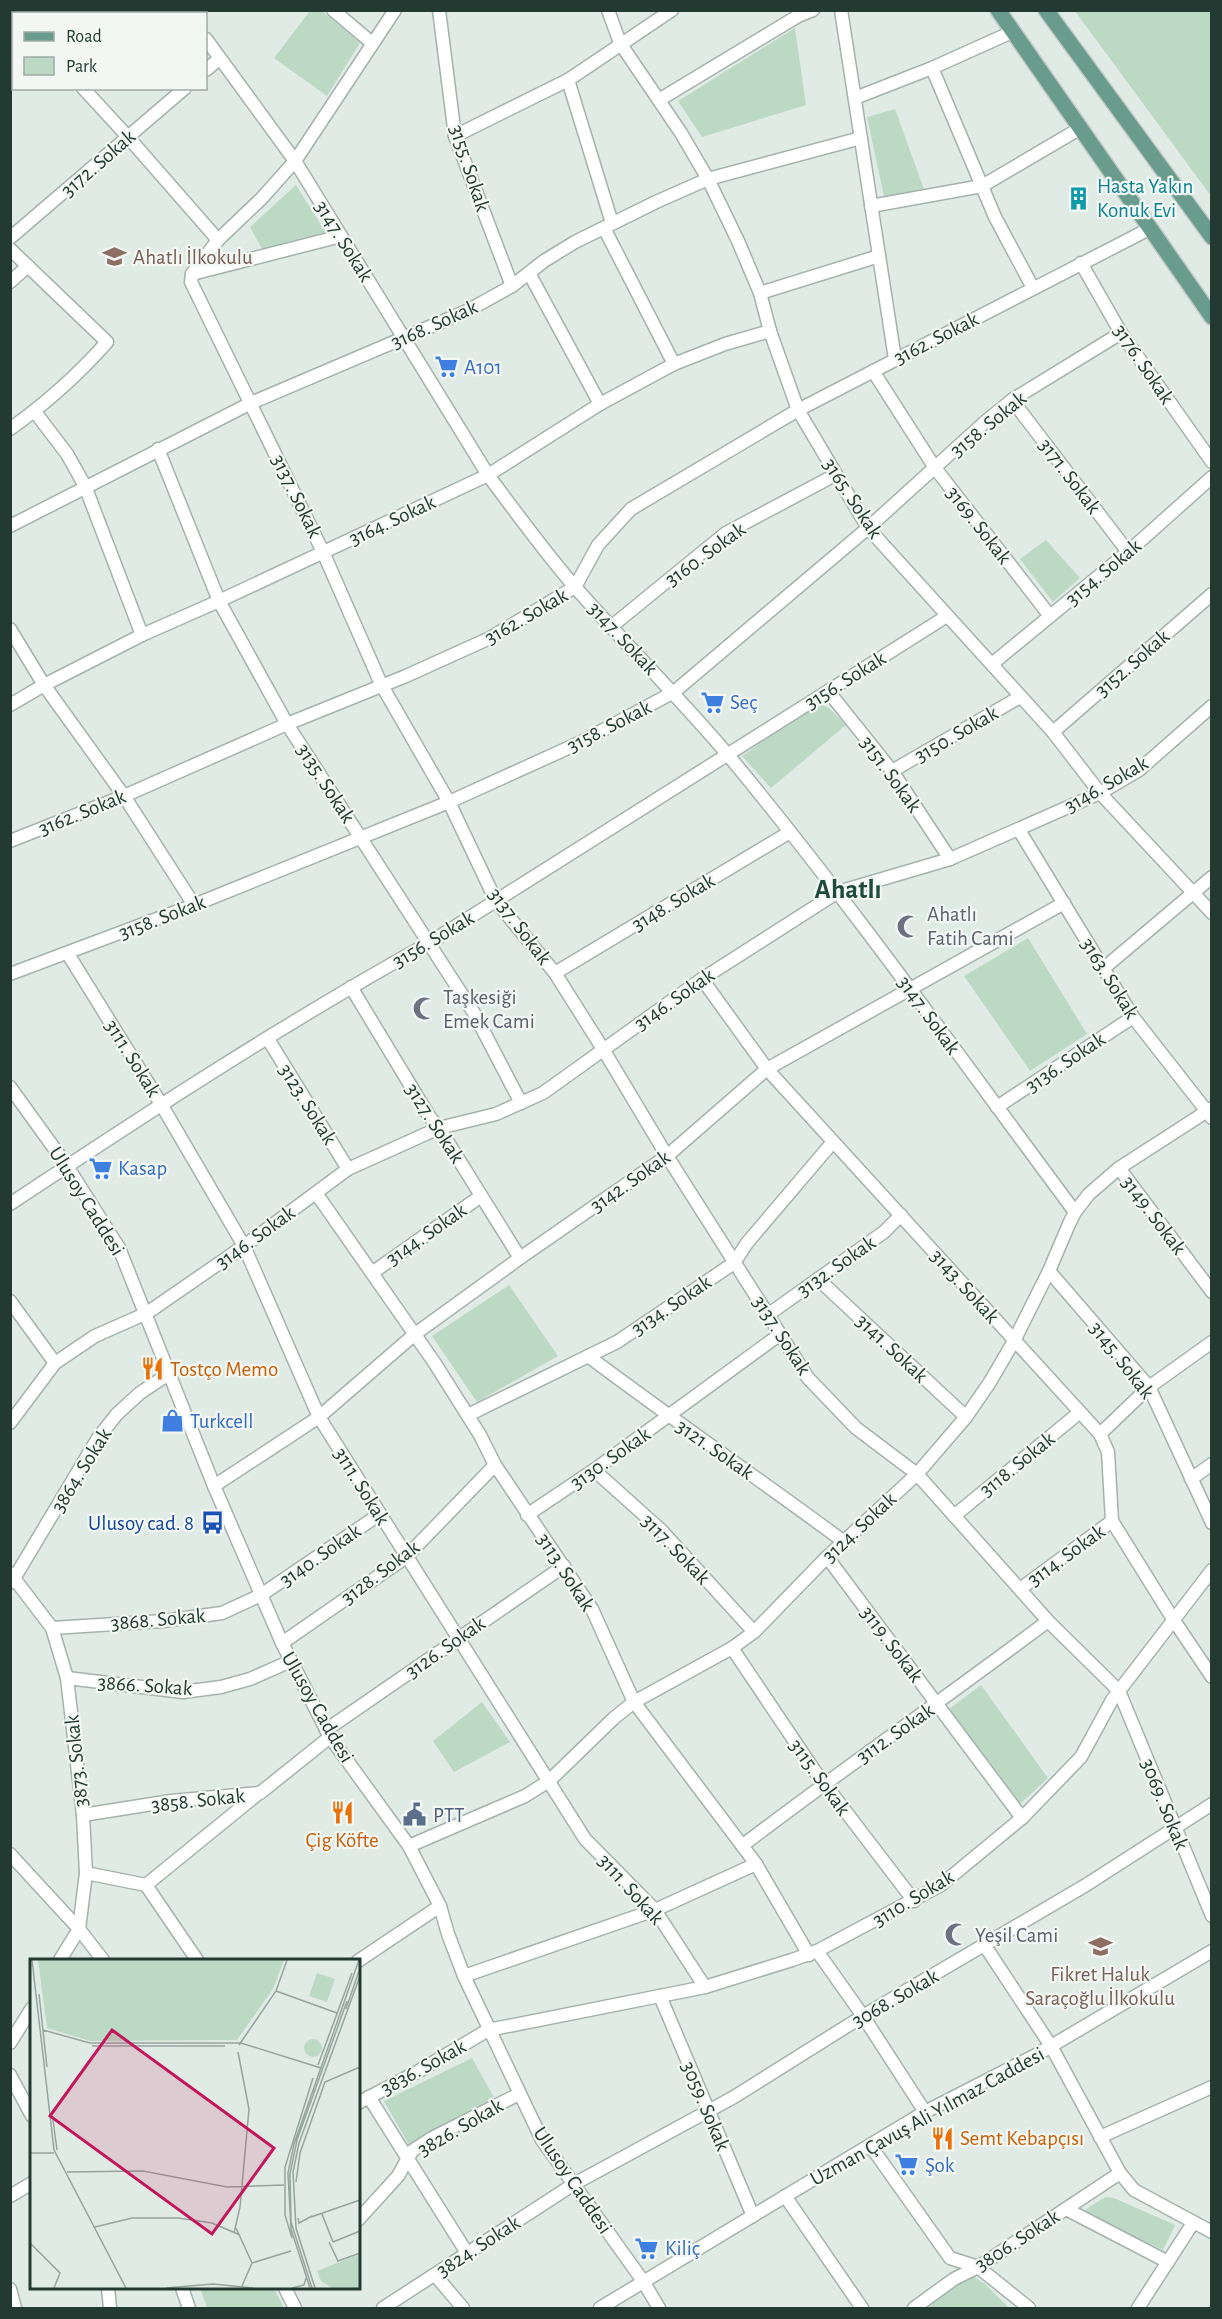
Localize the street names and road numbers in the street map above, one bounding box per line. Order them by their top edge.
street label: 3155. Sokak [446,122,494,215]
street label: 3172. Sokak [57,125,140,201]
street label: 3147. Sokak [310,197,377,286]
street label: 3168. Sokak [388,296,481,353]
street label: 3162. Sokak [891,308,982,369]
street label: 3176. Sokak [1109,321,1178,408]
street label: 3158. Sokak [946,387,1031,461]
street label: 3171. Sokak [1035,435,1105,518]
street label: 3137. Sokak [267,451,326,542]
street label: 3165. Sokak [819,454,886,543]
street label: 3169. Sokak [942,483,1015,568]
street label: 3164. Sokak [346,491,439,549]
street label: 3160. Sokak [661,518,750,590]
street label: 3154. Sokak [1062,535,1145,610]
street label: 3162. Sokak [481,584,572,648]
street label: 3147. Sokak [584,598,662,679]
street label: 3152. Sokak [1091,625,1174,701]
street label: 3156. Sokak [801,647,890,713]
street label: 3158. Sokak [564,696,655,756]
street label: 3150. Sokak [911,702,1002,767]
street label: 3151. Sokak [856,732,925,817]
street label: 3135. Sokak [292,740,359,827]
street label: 3146. Sokak [1061,752,1152,817]
street label: 3162. Sokak [36,785,129,839]
street label: 3148. Sokak [628,869,719,935]
street label: 3137. Sokak [484,884,555,969]
street label: 3158. Sokak [116,891,209,944]
street label: 3156. Sokak [389,907,478,972]
street label: 3163. Sokak [1077,934,1143,1023]
street label: 3146. Sokak [630,964,718,1034]
street label: 3147. Sokak [893,972,964,1059]
street label: 3111. Sokak [101,1016,165,1101]
street label: 3136. Sokak [1022,1028,1109,1097]
street label: 3123. Sokak [275,1060,341,1149]
street label: 3127. Sokak [401,1080,468,1167]
street label: Ulusoy Caddesi [45,1143,128,1259]
street label: 3142. Sokak [587,1146,674,1216]
street label: 3149. Sokak [1117,1172,1190,1259]
street label: 3144. Sokak [382,1199,471,1270]
street label: 3146. Sokak [212,1202,299,1273]
street label: 3132. Sokak [793,1232,880,1301]
street label: 3143. Sokak [926,1245,1003,1328]
street label: 3134. Sokak [628,1271,715,1340]
street label: 3137. Sokak [748,1292,815,1379]
street label: 3141. Sokak [852,1310,932,1387]
street label: 3145. Sokak [1085,1318,1158,1403]
street label: 3121. Sokak [672,1415,758,1484]
street label: 3130. Sokak [567,1423,654,1493]
street label: 3864. Sokak [47,1424,116,1516]
street label: 3118. Sokak [976,1428,1059,1501]
street label: 3111. Sokak [330,1444,394,1529]
street label: 3124. Sokak [819,1488,900,1566]
street label: 3117. Sokak [637,1510,714,1589]
street label: 3140. Sokak [276,1520,365,1591]
street label: 3114. Sokak [1024,1520,1109,1590]
street label: 3113. Sokak [533,1530,599,1615]
street label: 3128. Sokak [337,1536,424,1608]
street label: 3119. Sokak [856,1602,927,1687]
street label: 3868. Sokak [110,1605,207,1634]
street label: 3126. Sokak [402,1612,489,1682]
street label: Ulusoy Caddesi [277,1648,358,1766]
street label: 3866. Sokak [97,1672,193,1699]
street label: 3112. Sokak [853,1699,938,1768]
street label: 3873. Sokak [61,1713,92,1808]
street label: 3115. Sokak [785,1735,854,1820]
street label: 3069. Sokak [1137,1756,1192,1853]
street label: 3858. Sokak [150,1785,246,1816]
street label: 3111. Sokak [594,1850,668,1929]
street label: 3110. Sokak [869,1866,958,1931]
street label: 3068. Sokak [848,1965,942,2032]
street label: 3836. Sokak [377,2035,470,2099]
street label: Uzman Çavuş Ali Yılmaz Caddesi [807,2043,1048,2190]
street label: 3059. Sokak [677,2058,734,2154]
street label: 3826. Sokak [414,2094,507,2160]
street label: Ulusoy Caddesi [529,2123,616,2238]
street label: 3806. Sokak [971,2205,1064,2275]
street label: 3824. Sokak [433,2212,524,2281]

